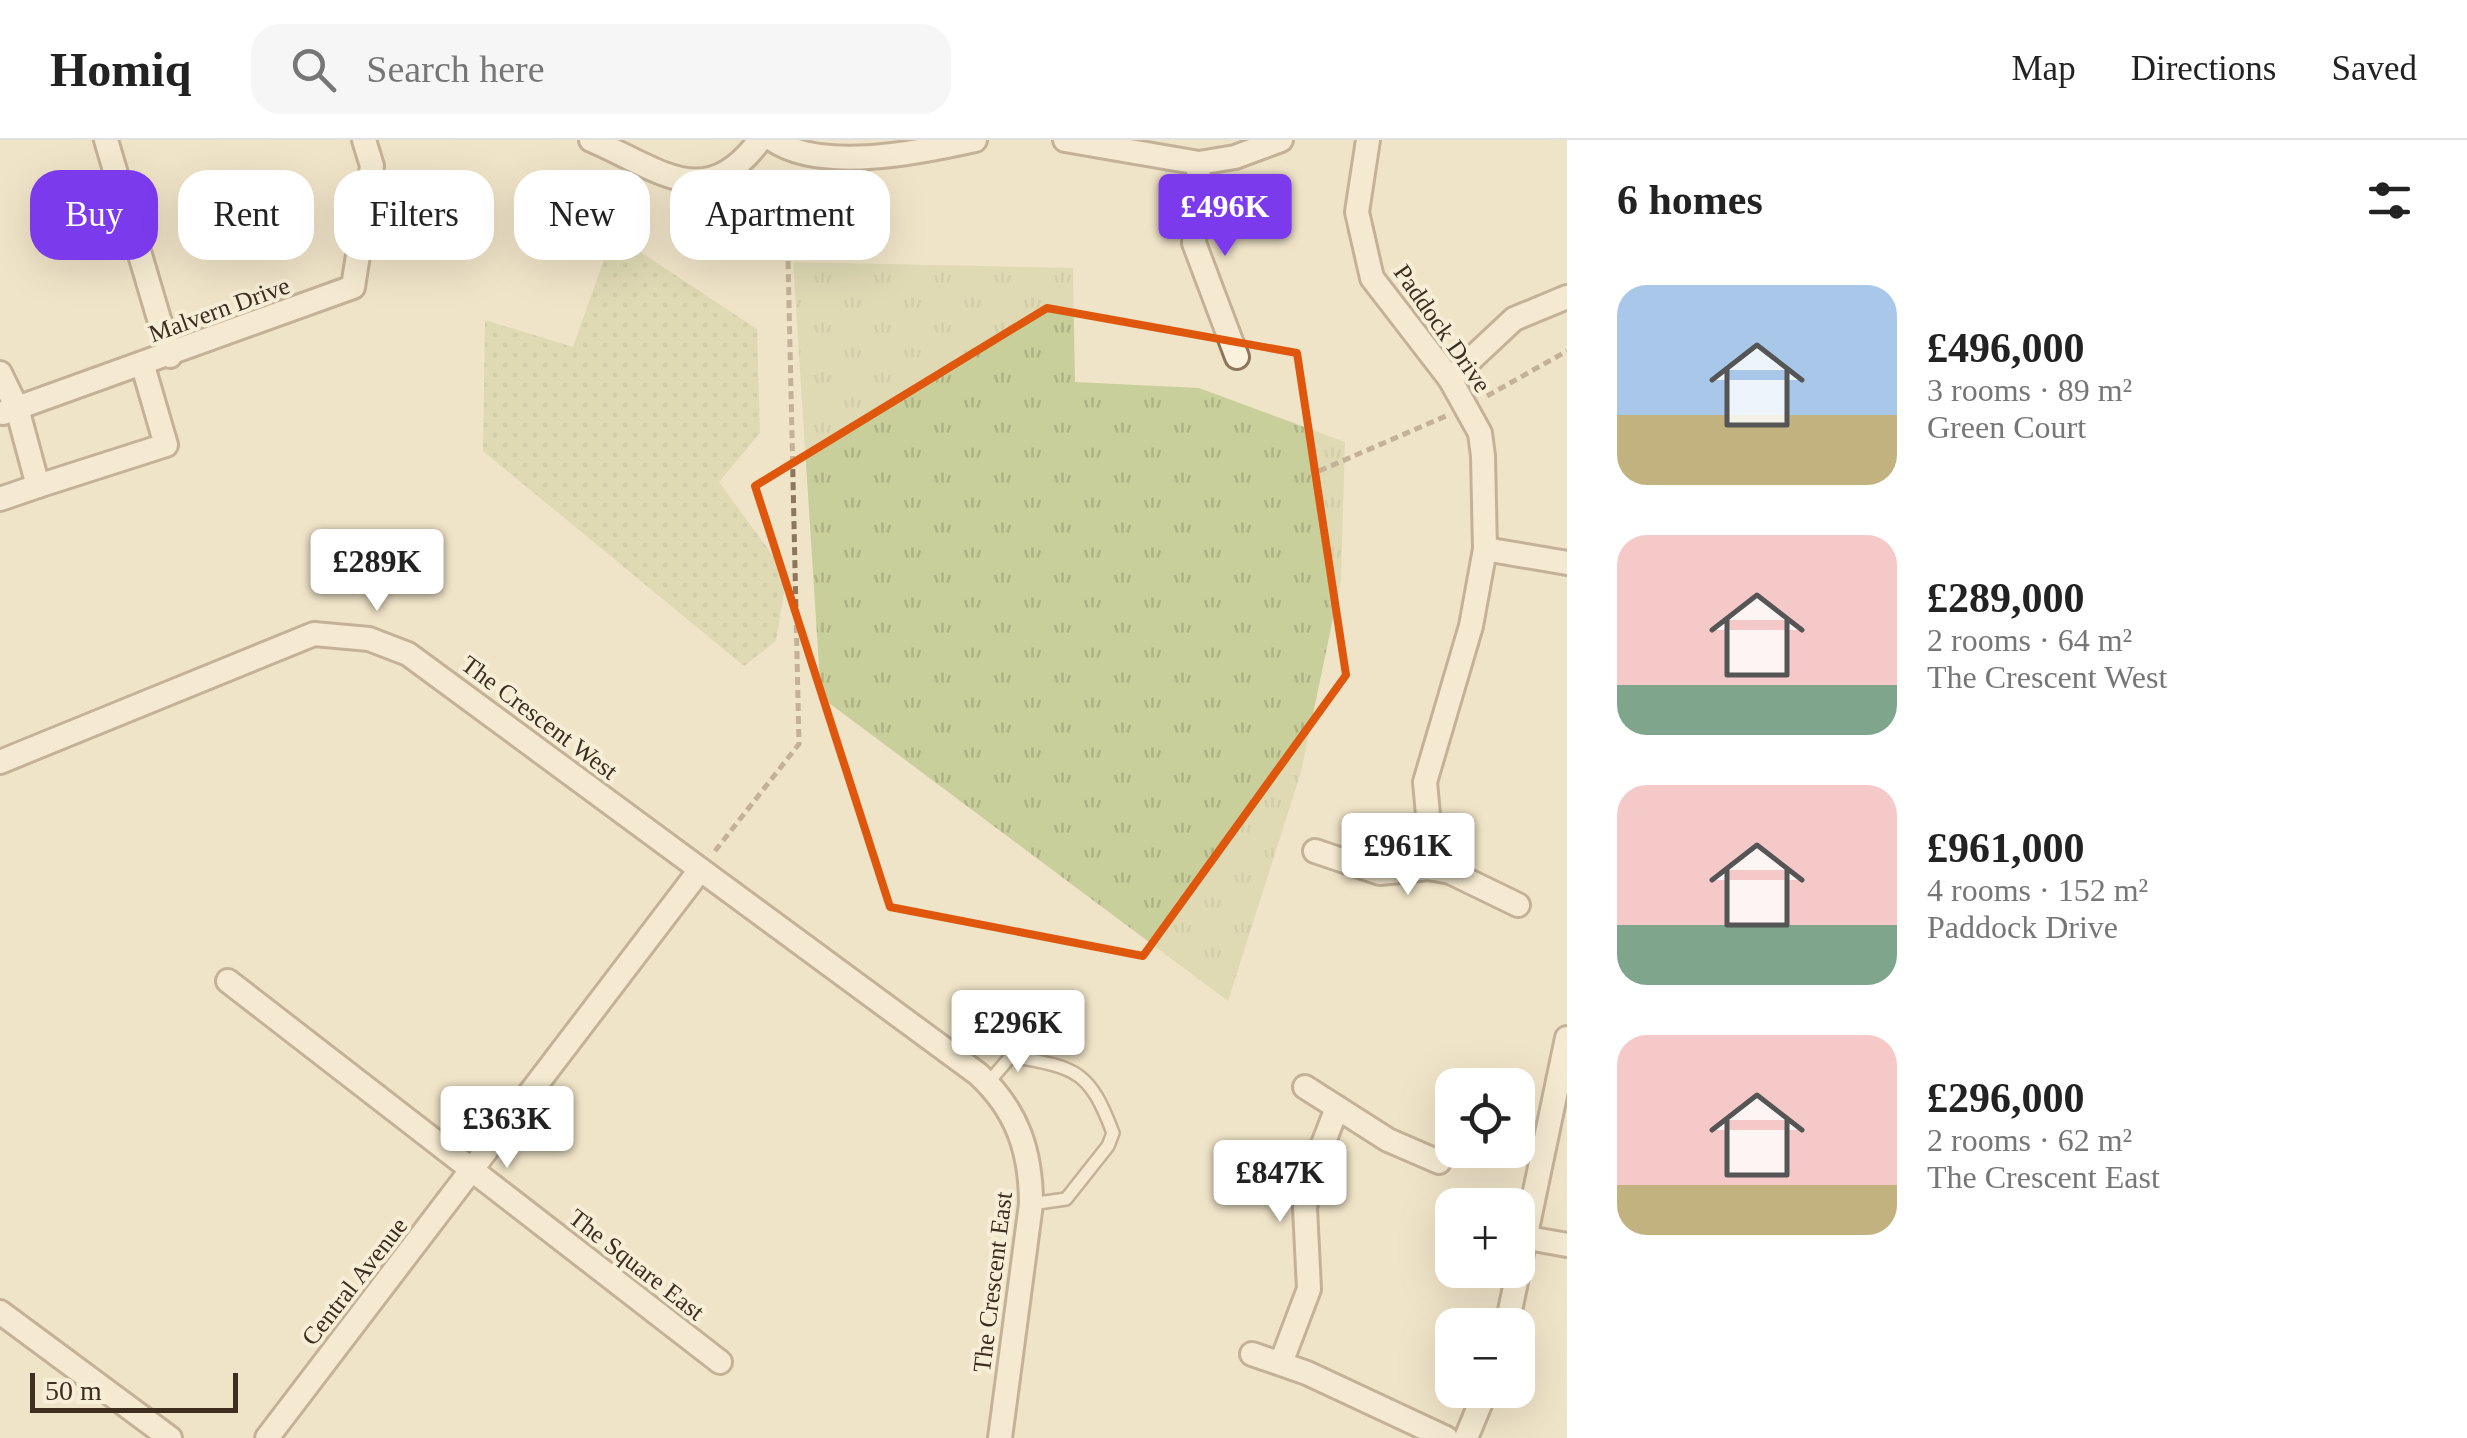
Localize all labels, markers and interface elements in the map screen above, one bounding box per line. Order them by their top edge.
search box [251,24,951,114]
icon: search [286,42,341,97]
text: Homiq [50,43,191,96]
text: Search here [366,48,545,90]
text: Map [2012,49,2076,88]
text: Directions [2131,49,2276,88]
text: Saved [2331,49,2417,88]
chip: Buy [30,170,158,260]
chip: Rent [178,170,314,260]
chip: Filters [334,170,494,260]
chip: New [514,170,650,260]
chip: Apartment [670,170,890,260]
icon: filters [2362,173,2417,228]
pin: £496K [1155,174,1295,259]
text: 6 homes [1617,177,1763,223]
text: £496K [1181,188,1269,224]
street label: Paddock Drive [1389,259,1496,397]
street label: Malvern Drive [145,271,293,347]
icon: home [1697,325,1817,445]
text: £496,000 [1927,325,2085,371]
text: 3 rooms · 89 m² [1927,372,2132,408]
text: Green Court [1927,409,2086,445]
pin: £289K [307,529,447,614]
text: £289K [333,543,421,579]
icon: home [1697,575,1817,695]
text: £289,000 [1927,575,2085,621]
text: 2 rooms · 64 m² [1927,622,2132,658]
street label: The Crescent West [457,650,623,785]
text: The Crescent West [1927,659,2167,695]
pin: £961K [1338,813,1478,898]
icon: home [1697,825,1817,945]
text: £961,000 [1927,825,2085,871]
text: £961K [1364,827,1452,863]
text: 4 rooms · 152 m² [1927,872,2148,908]
text: Paddock Drive [1927,909,2118,945]
pin: £296K [948,990,1088,1075]
text: £296K [974,1004,1062,1040]
map controls [1435,1068,1535,1408]
button: locate [1435,1068,1535,1168]
icon: home [1697,1075,1817,1195]
text: £296,000 [1927,1075,2085,1121]
pin: £363K [437,1086,577,1171]
text: £363K [463,1100,551,1136]
text: 2 rooms · 62 m² [1927,1122,2132,1158]
pin: £847K [1210,1140,1350,1225]
text: £847K [1236,1154,1324,1190]
text: The Crescent East [1927,1159,2160,1195]
button: + [1435,1188,1535,1288]
street label: The Crescent East [968,1190,1017,1374]
street label: The Square East [564,1203,710,1325]
street label: Central Avenue [296,1212,413,1350]
button: − [1435,1308,1535,1408]
scale bar [30,1368,238,1412]
text: 50 m [45,1375,102,1406]

